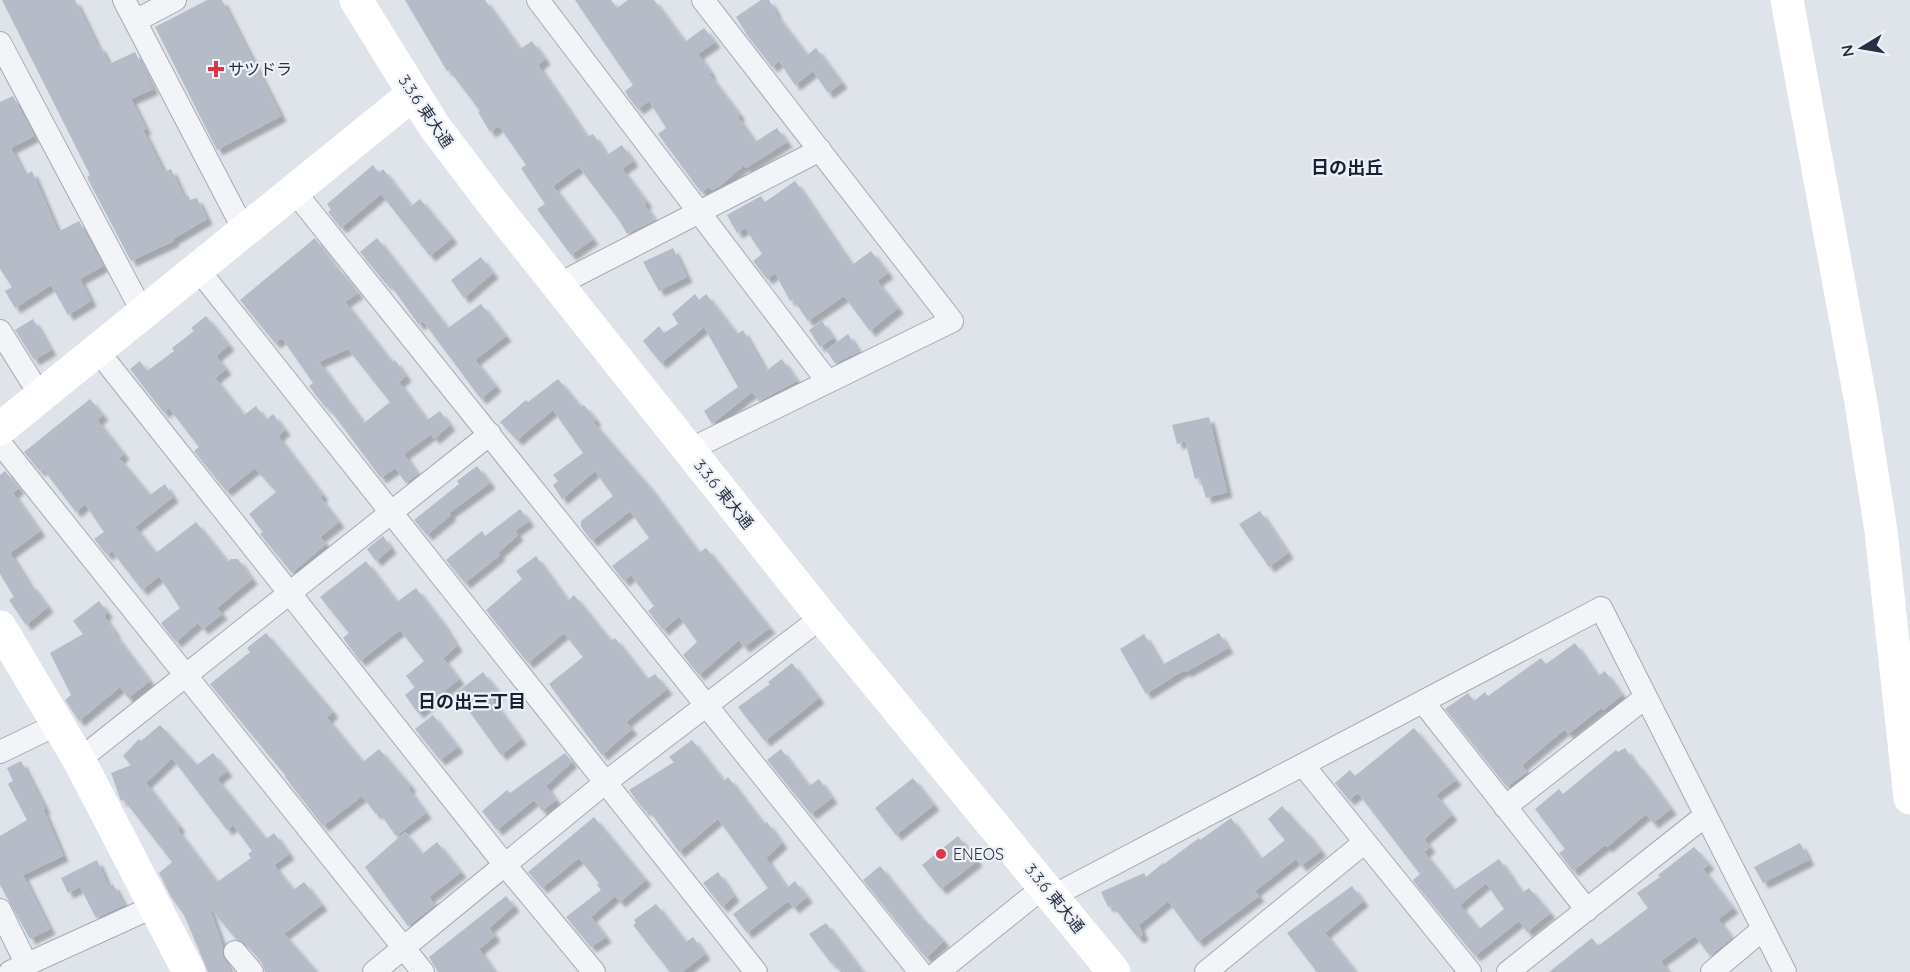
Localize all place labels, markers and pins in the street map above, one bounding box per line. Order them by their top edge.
place label: サツドラ [228,59,292,79]
marker: サツドラ [209,62,223,76]
place label: ENEOS [953,844,1004,864]
marker: ENEOS [934,847,948,861]

